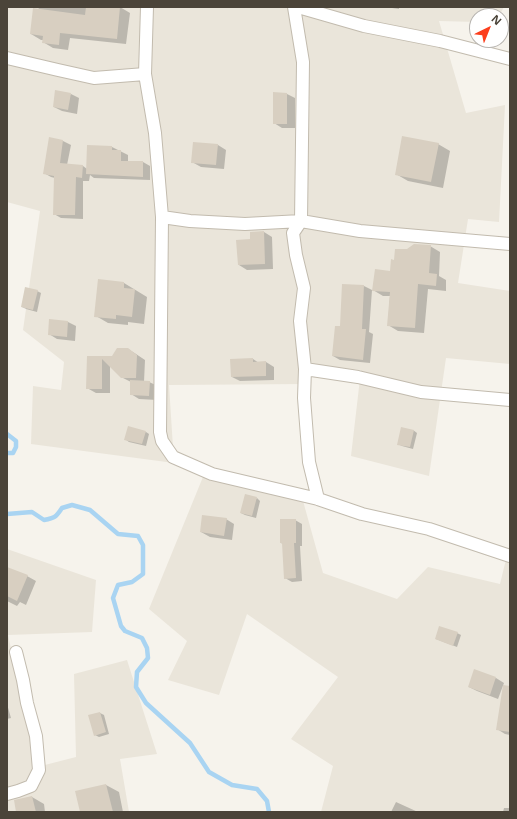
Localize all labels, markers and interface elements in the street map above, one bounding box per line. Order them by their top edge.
north arrow [469,8,509,48]
text: N [488,11,505,28]

